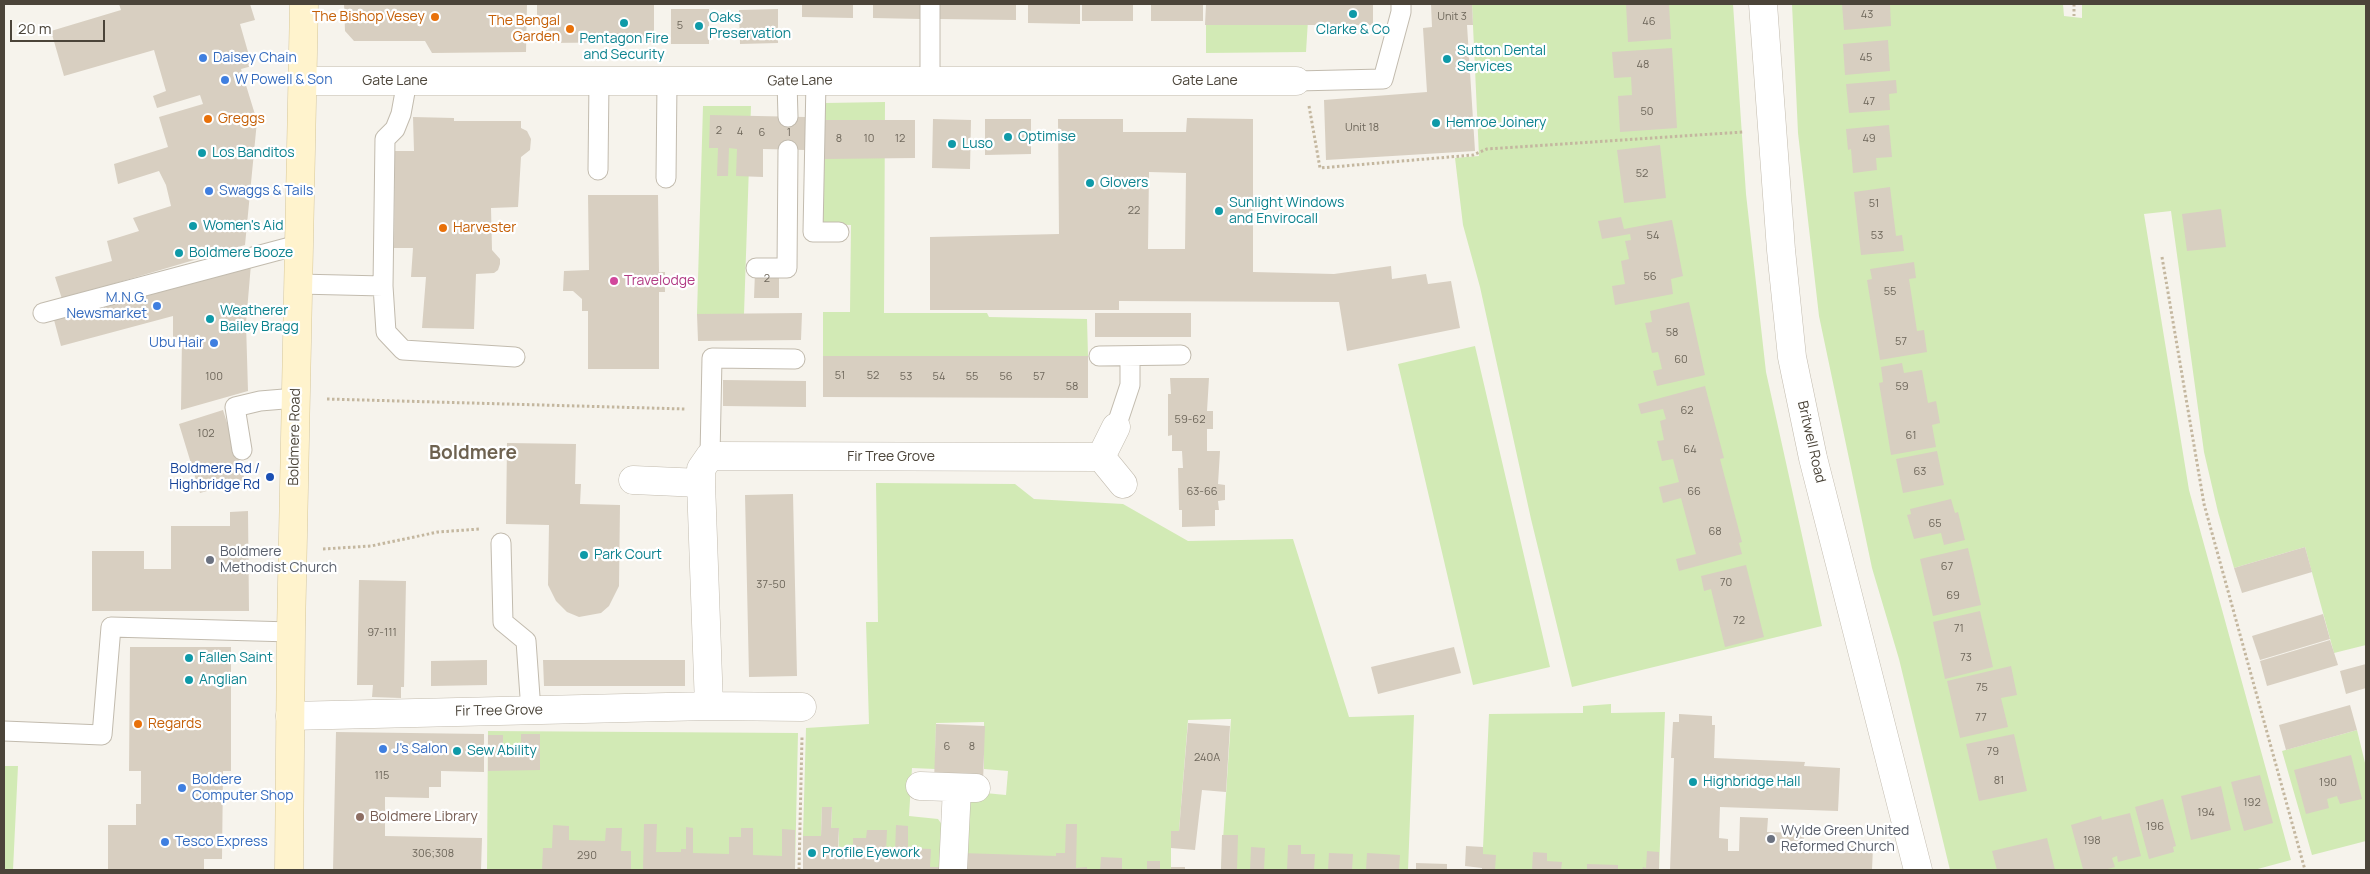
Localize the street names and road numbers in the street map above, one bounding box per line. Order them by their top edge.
street label: Gate Lane [767,72,833,90]
street label: Gate Lane [362,73,428,89]
street label: Gate Lane [1172,73,1238,89]
street label: Boldmere Road [286,388,304,486]
street label: Britwell Road [1793,399,1829,485]
street label: Fir Tree Grove [847,449,935,465]
street label: Fir Tree Grove [455,702,543,720]

